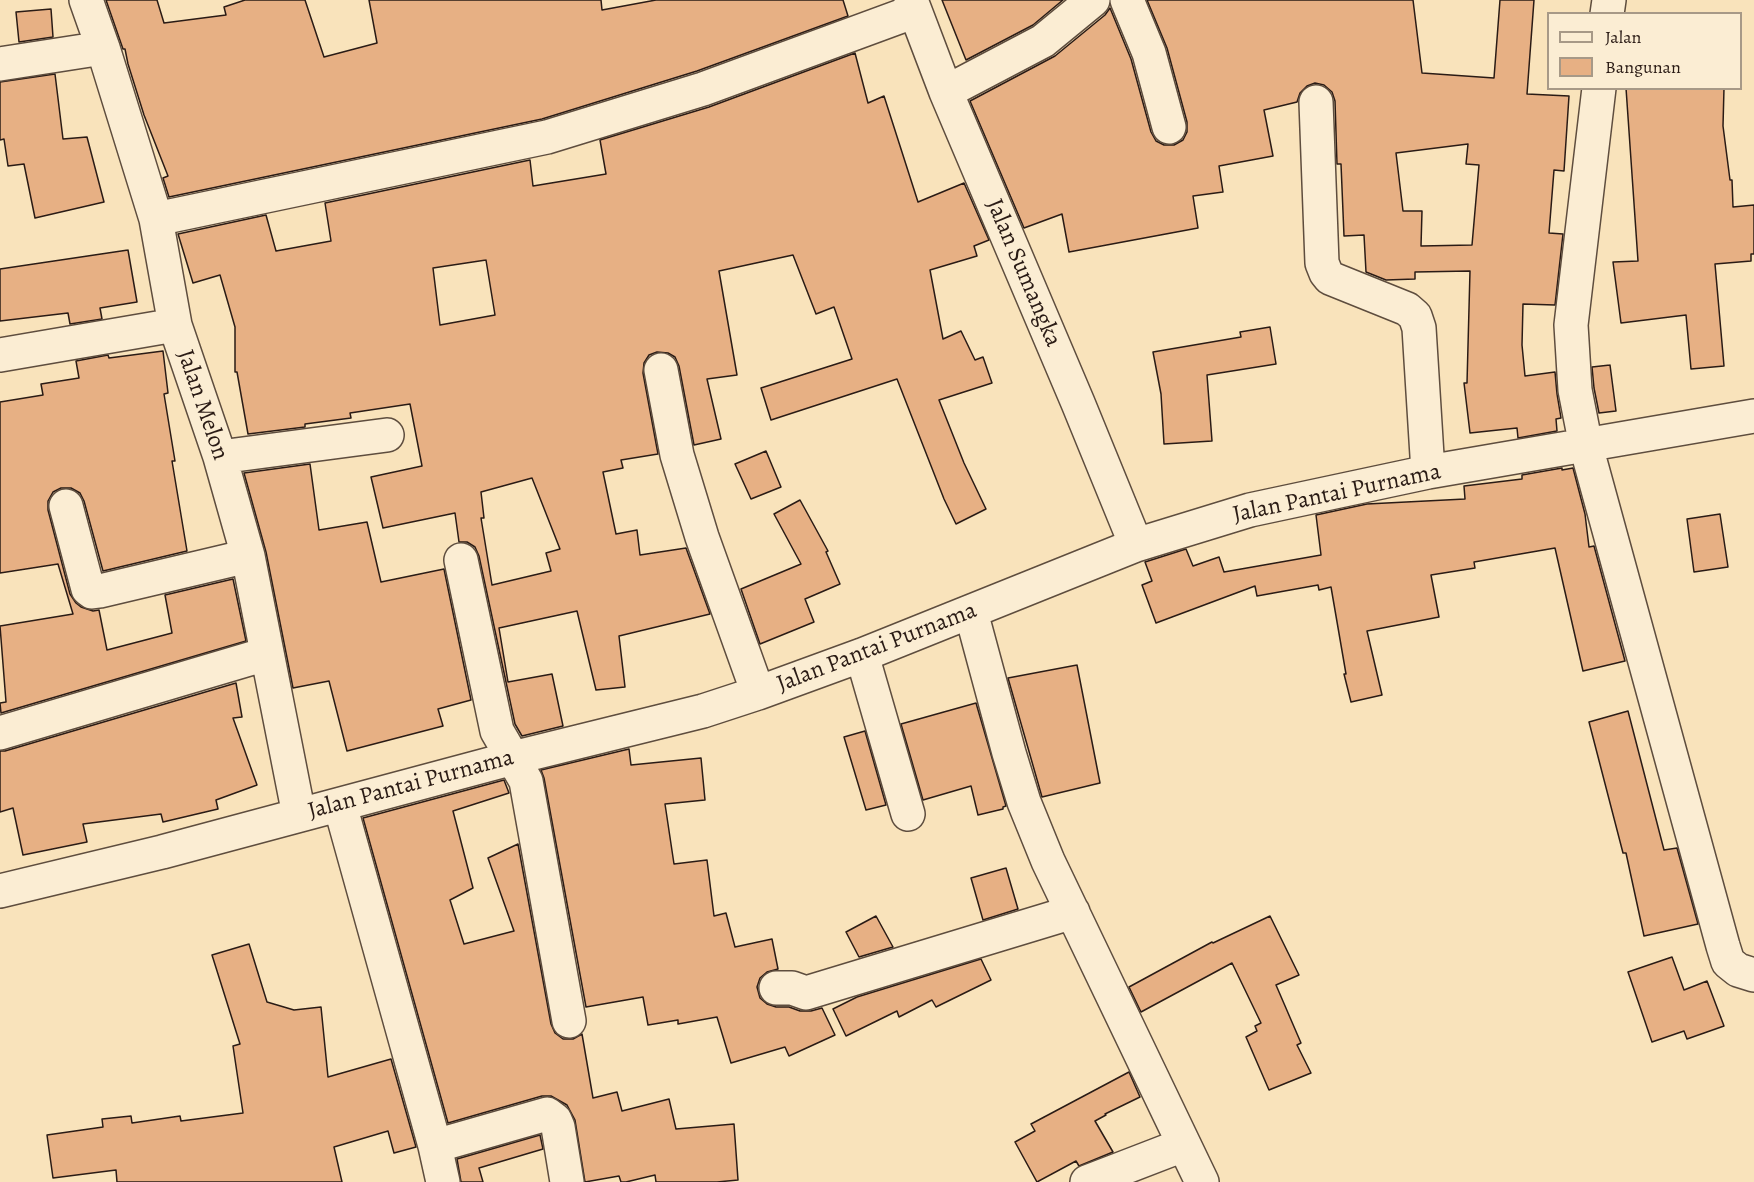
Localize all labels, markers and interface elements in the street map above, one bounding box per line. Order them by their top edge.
legend [1547,12,1742,90]
text: Jalan [1605,25,1641,49]
text: Bangunan [1605,55,1681,79]
street label: Jalan Sumangka [979,195,1067,351]
street label: Jalan Melon [170,346,234,464]
street label: Jalan Pantai Purnama [1230,458,1444,530]
street label: Jalan Pantai Purnama [773,597,981,699]
street label: Jalan Pantai Purnama [305,744,517,826]

